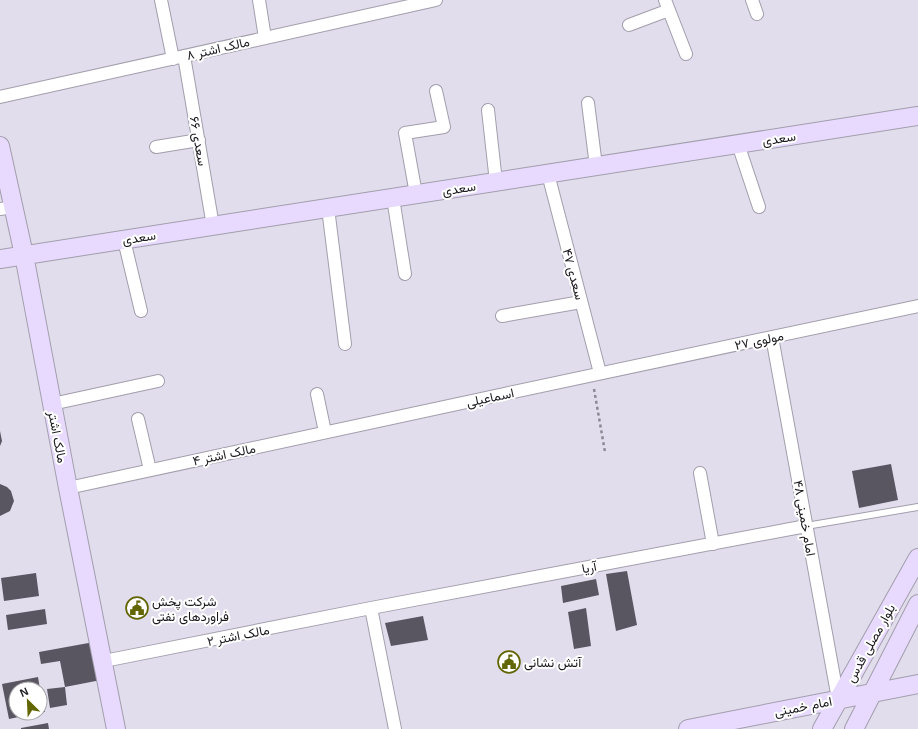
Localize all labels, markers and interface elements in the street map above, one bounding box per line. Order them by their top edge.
street label: مالک اشتر ۸ [185,34,251,64]
street label: سعدی ۶۶ [186,115,210,167]
street label: سعدی [761,128,797,150]
street label: سعدی [441,178,477,200]
street label: سعدی [121,227,157,249]
street label: سعدی ۴۷ [559,247,588,302]
street label: مولوی ۲۷ [733,328,785,354]
street label: اسماعیلی [465,385,515,411]
street label: مالک اشتر [44,409,70,465]
street label: مالک اشتر ۴ [191,440,257,469]
street label: امام خمینی ۴۸ [789,479,819,558]
street label: آریا [580,559,599,577]
place label: شرکت پخش فراوردهای نفتی [152,594,229,625]
public building icon: شرکت پخش فراوردهای نفتی [124,595,150,621]
street label: بلوار مصلی قدس [843,601,899,686]
street label: مالک اشتر ۲ [206,622,271,650]
public building icon: آتش نشانی [496,649,522,675]
place label: آتش نشانی [524,655,582,671]
north arrow [8,681,48,721]
text: N [18,685,30,699]
street label: امام خمینی [773,694,833,720]

